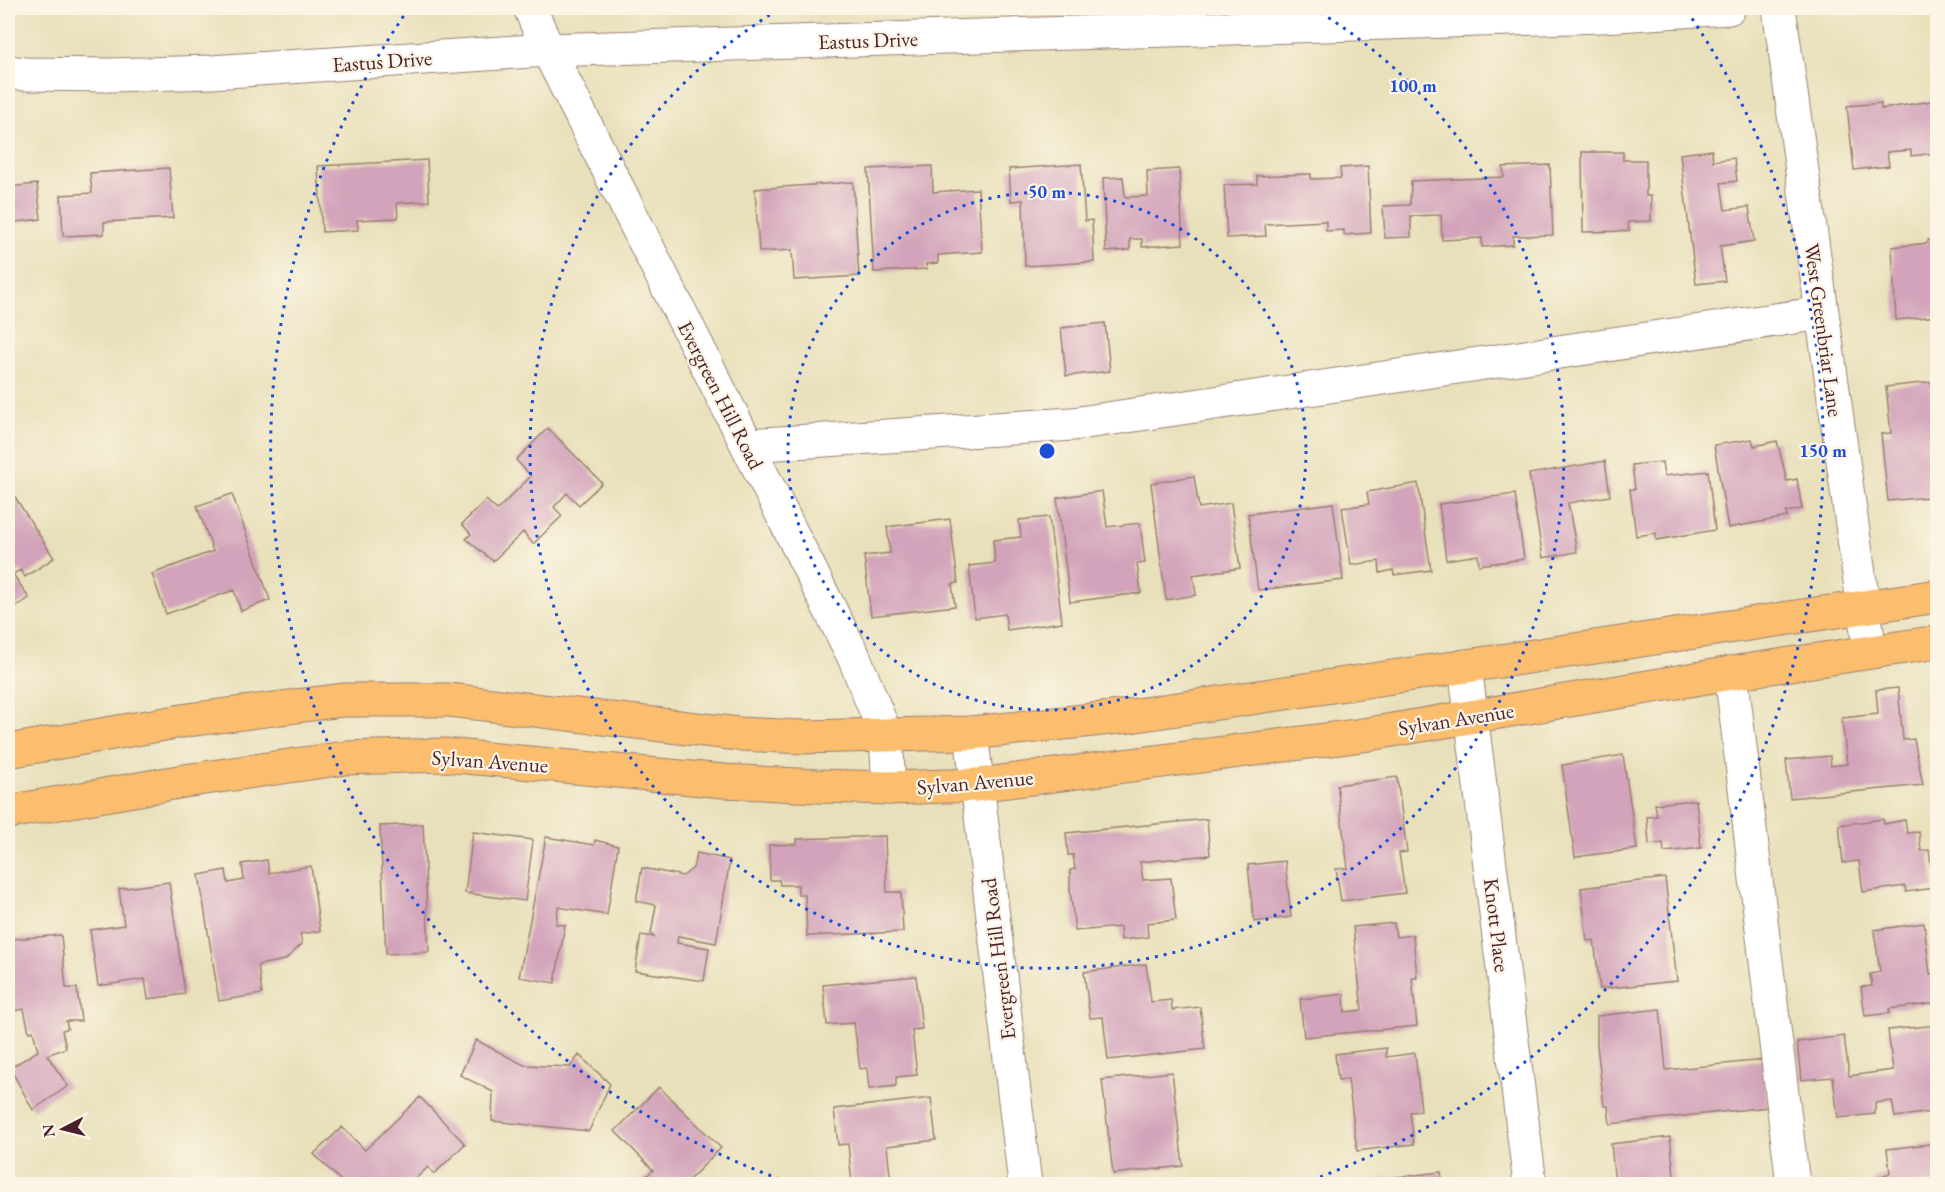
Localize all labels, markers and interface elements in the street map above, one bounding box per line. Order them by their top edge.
street label: Eastus Drive [818,25,918,55]
street label: Eastus Drive [331,44,433,78]
text: 100 m [1389,74,1437,97]
text: 50 m [1028,180,1066,203]
street label: West Greenbriar Lane [1798,241,1850,419]
street label: Evergreen Hill Road [672,316,770,474]
text: 150 m [1799,439,1847,462]
centre of rings [1037,441,1057,461]
street label: Sylvan Avenue [1396,697,1516,741]
street label: Sylvan Avenue [431,743,549,779]
street label: Sylvan Avenue [916,763,1034,801]
street label: Evergreen Hill Road [975,876,1021,1042]
street label: Knott Place [1478,876,1516,974]
north arrow [33,1099,93,1159]
text: N [37,1123,60,1138]

